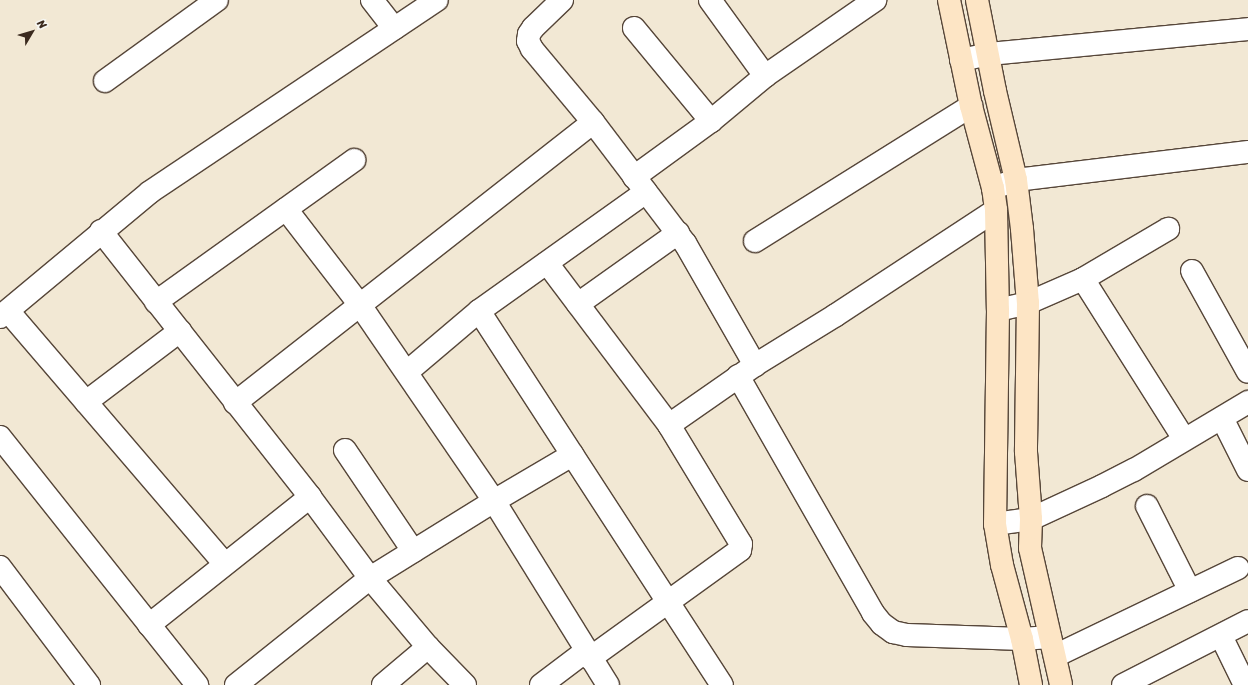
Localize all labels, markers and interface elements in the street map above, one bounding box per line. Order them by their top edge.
north arrow [12,12,52,52]
text: N [32,15,52,33]

